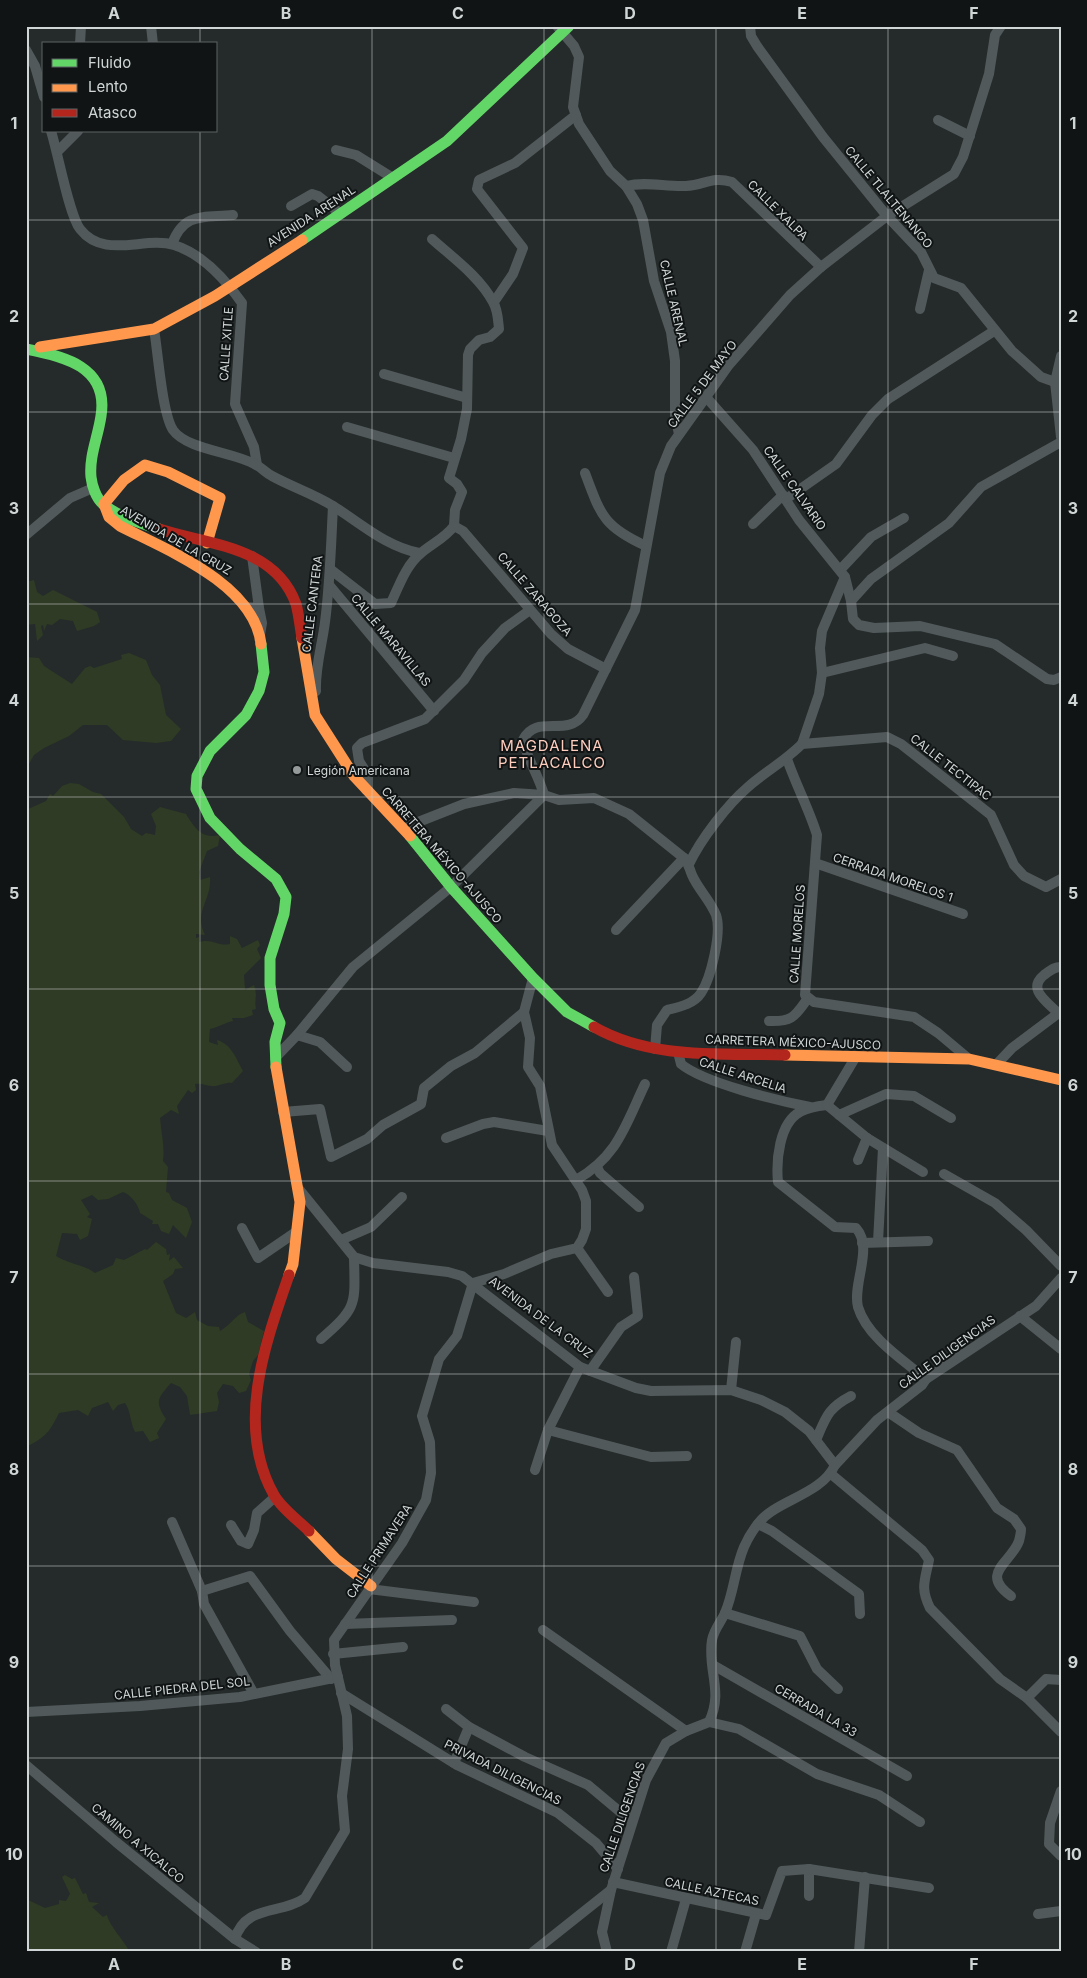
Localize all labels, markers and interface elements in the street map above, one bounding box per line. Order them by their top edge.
text: A [108,3,120,23]
text: B [281,3,291,23]
text: C [452,3,464,23]
text: D [624,3,636,23]
text: E [797,3,807,23]
text: F [969,3,979,23]
legend [42,42,218,132]
text: Fluido [88,53,131,72]
text: Lento [88,77,128,96]
text: Atasco [88,103,137,122]
text: 1 [11,113,17,133]
text: 1 [1070,113,1076,133]
street label: CALLE TLALTENANGO [842,143,936,251]
street label: CALLE XALPA [745,177,811,243]
street label: AVENIDA ARENAL [264,182,358,250]
street label: CALLE ARENAL [657,258,691,348]
text: 2 [9,306,19,326]
text: 2 [1068,306,1078,326]
street label: CALLE XITLE [216,307,236,381]
street label: CALLE 5 DE MAYO [664,337,740,431]
street label: CALLE CALVARIO [760,443,830,533]
text: 3 [9,498,19,518]
text: 3 [1068,498,1078,518]
street label: AVENIDA DE LA CRUZ [118,502,234,578]
street label: CALLE ZARAGOZA [494,549,576,639]
street label: CALLE CANTERA [299,555,325,653]
street label: CALLE MARAVILLAS [348,591,434,690]
text: 4 [9,690,20,710]
text: 4 [1068,690,1079,710]
street label: CALLE TECTIPAC [907,731,995,804]
district label: MAGDALENA PETLACALCO [498,736,606,772]
place label: Legión Americana [307,763,410,778]
marker: Legión Americana [291,764,303,776]
street label: CARRETERA MÉXICO-AJUSCO [379,784,505,926]
street label: CERRADA MORELOS 1 [831,849,955,905]
text: 5 [9,883,19,903]
text: 5 [1068,883,1078,903]
street label: CALLE MORELOS [786,884,808,984]
street label: CARRETERA MÉXICO-AJUSCO [705,1031,881,1053]
street label: CALLE ARCELIA [697,1054,789,1096]
text: 6 [9,1075,19,1095]
text: 6 [1068,1075,1078,1095]
text: 7 [9,1267,19,1287]
text: 7 [1068,1267,1078,1287]
street label: AVENIDA DE LA CRUZ [486,1273,596,1361]
street label: CALLE DILIGENCIAS [896,1312,999,1392]
text: 8 [9,1459,19,1479]
text: 8 [1068,1459,1078,1479]
street label: CALLE PRIMAVERA [343,1501,415,1601]
text: 9 [9,1652,19,1672]
text: 9 [1068,1652,1078,1672]
street label: CALLE PIEDRA DEL SOL [113,1673,251,1703]
street label: CERRADA LA 33 [772,1680,860,1740]
street label: PRIVADA DILIGENCIAS [442,1736,564,1808]
street label: CALLE DILIGENCIAS [596,1759,648,1874]
street label: CAMINO A XICALCO [88,1800,188,1886]
text: 10 [5,1844,23,1864]
text: 10 [1064,1844,1082,1864]
street label: CALLE AZTECAS [663,1874,761,1908]
text: A [108,1954,120,1974]
text: B [281,1954,291,1974]
text: C [452,1954,464,1974]
text: D [624,1954,636,1974]
text: E [797,1954,807,1974]
text: F [969,1954,979,1974]

